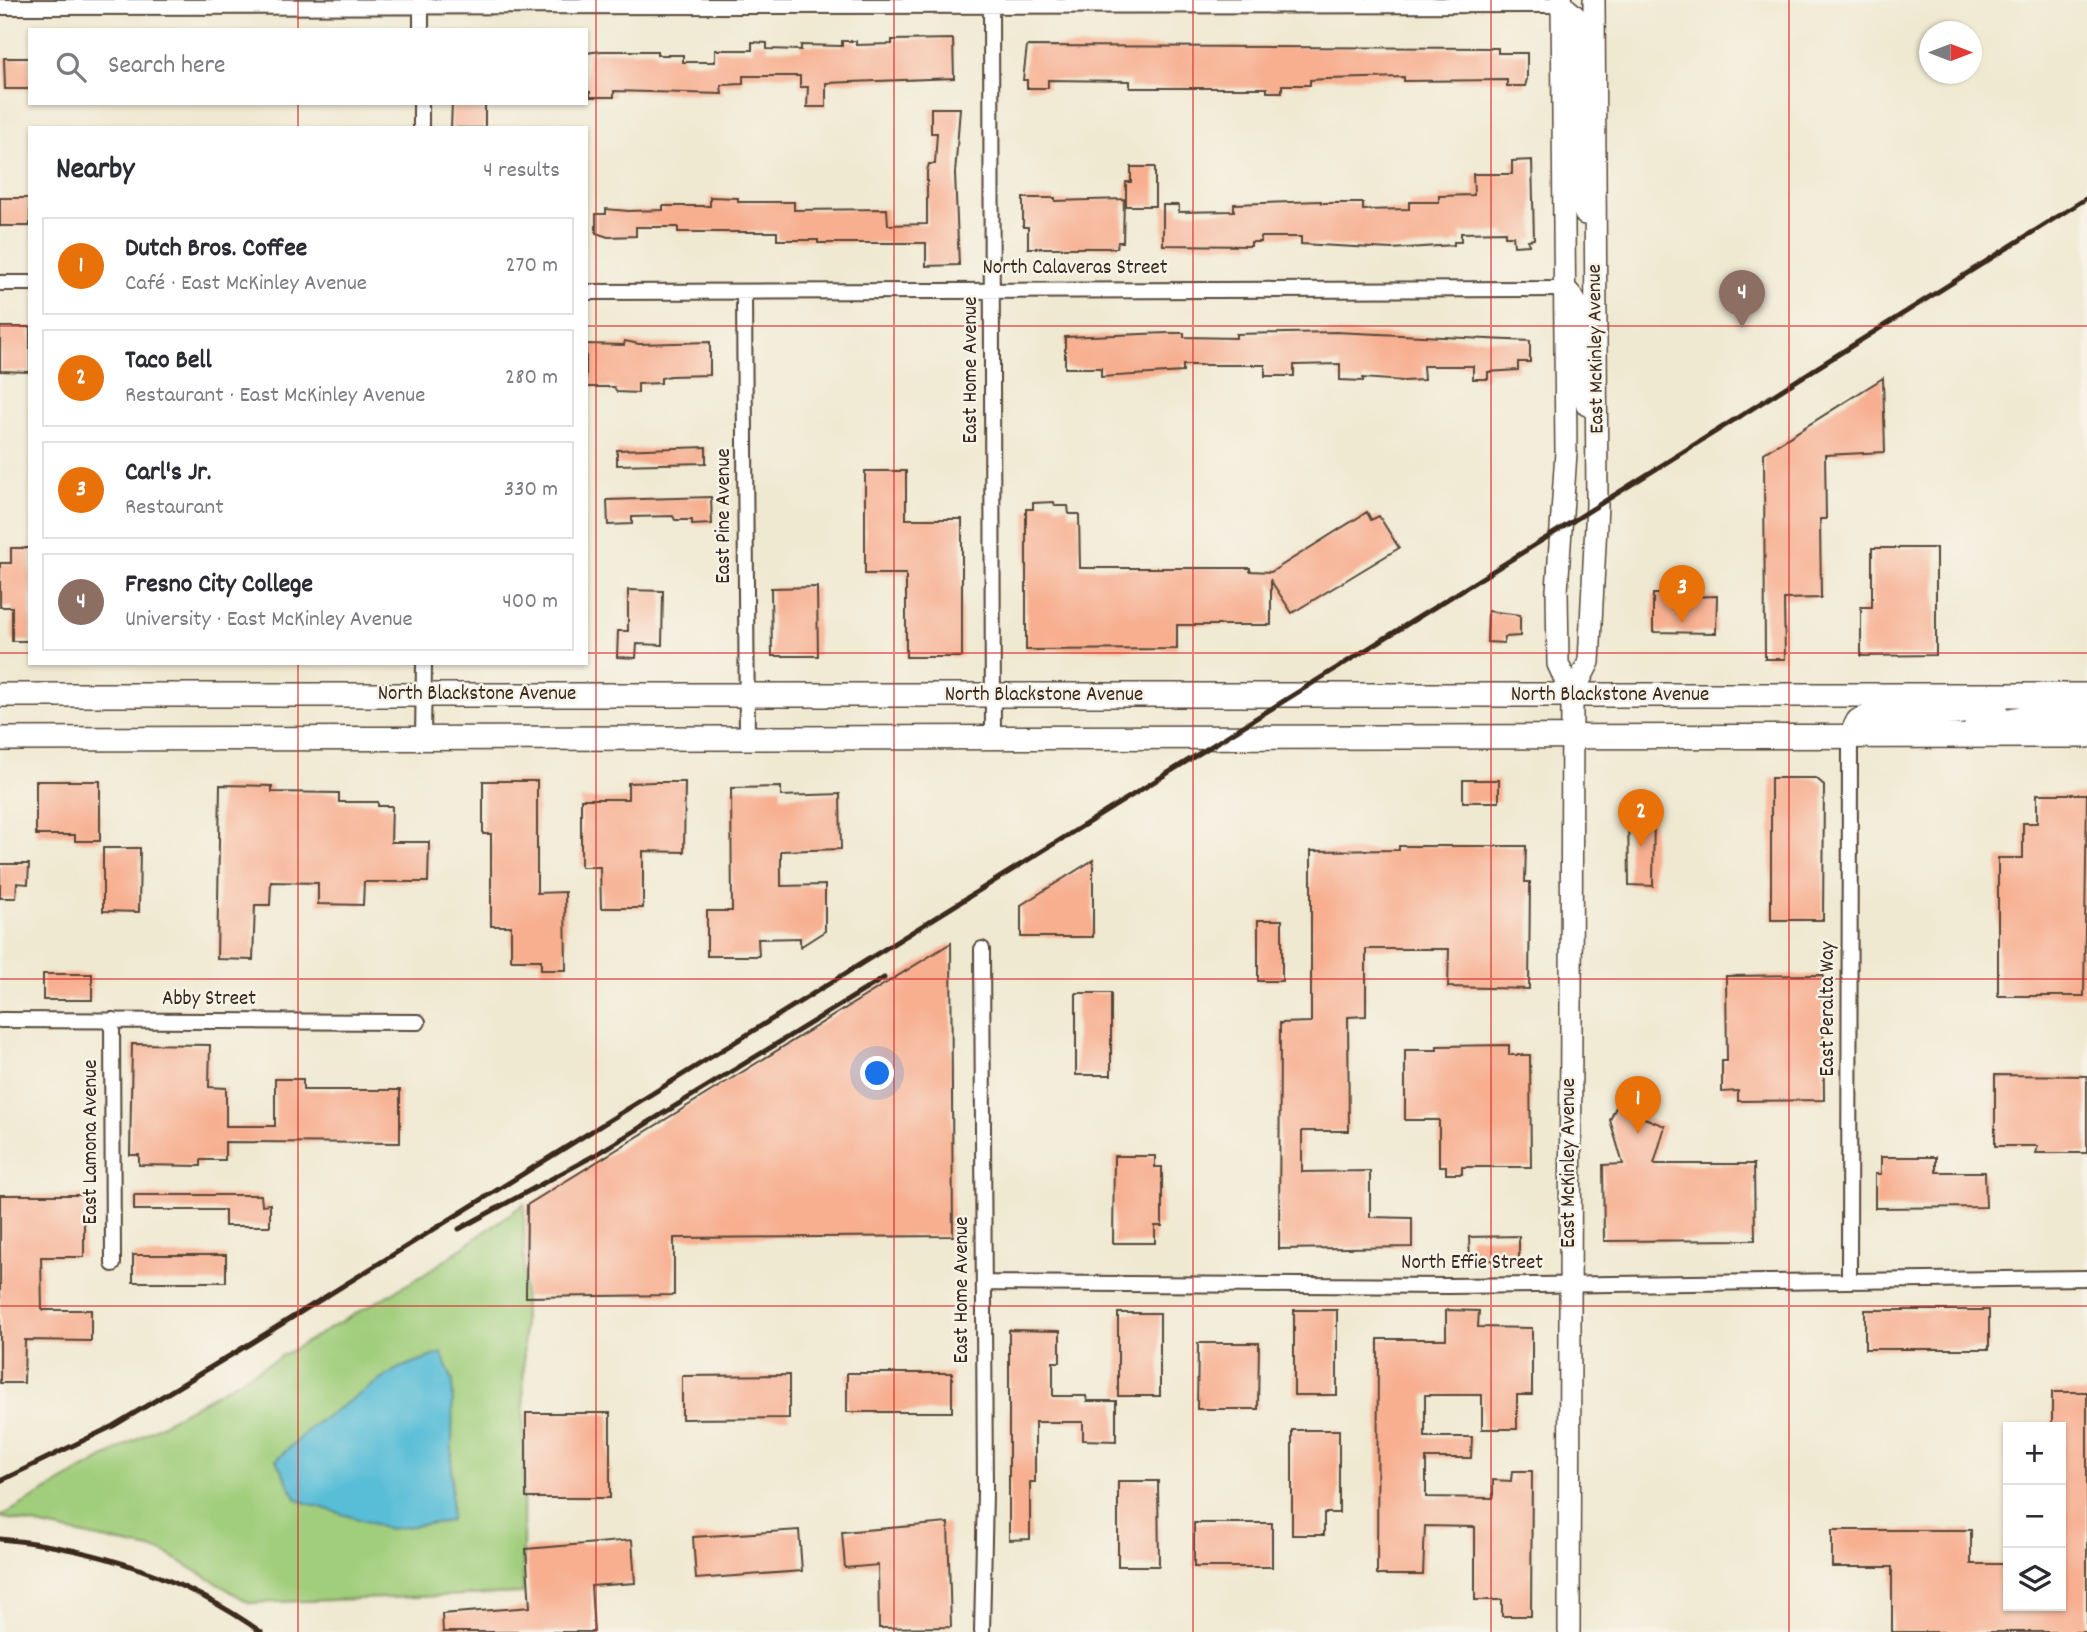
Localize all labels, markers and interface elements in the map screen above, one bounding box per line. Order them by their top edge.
north arrow [1919,21,1982,84]
search box [28,28,588,105]
icon: search [52,48,90,86]
text: Search here [108,48,226,85]
text: Nearby [56,150,134,193]
text: 4 results [483,155,560,188]
text: Dutch Bros. Coffee [125,231,307,268]
text: 1 [78,250,84,283]
text: 270 m [506,250,558,283]
street label: North Calaveras Street [982,254,1168,284]
street label: East McKinley Avenue [1581,264,1613,434]
text: Café · East McKinley Avenue [125,268,367,301]
pin: 4 [1719,270,1765,328]
street label: East Home Avenue [957,297,987,443]
text: Taco Bell [125,343,212,380]
text: 2 [76,362,86,395]
text: 280 m [505,362,558,395]
text: Restaurant · East McKinley Avenue [125,380,425,413]
street label: East Pine Avenue [710,448,740,584]
text: Carl's Jr. [125,455,211,492]
text: 3 [76,474,86,507]
text: 330 m [504,474,558,507]
text: Restaurant [125,492,224,525]
pin: 3 [1659,565,1705,623]
text: Fresno City College [125,567,313,604]
text: 4 [76,586,86,619]
text: 400 m [502,586,558,619]
text: University · East McKinley Avenue [125,604,413,637]
street label: North Blackstone Avenue [378,680,576,710]
street label: North Blackstone Avenue [945,681,1143,711]
street label: North Blackstone Avenue [1511,681,1709,711]
pin: 2 [1618,789,1664,847]
street label: East Peralta Way [1814,941,1844,1077]
street label: Abby Street [162,985,256,1015]
your location [860,1056,894,1090]
street label: East Lamona Avenue [77,1060,107,1224]
pin: 1 [1615,1076,1661,1134]
street label: East McKinley Avenue [1555,1078,1585,1248]
street label: East Home Avenue [948,1217,978,1363]
street label: North Effie Street [1401,1249,1543,1279]
map controls [2003,1422,2066,1611]
button: + [2003,1422,2066,1485]
button: − [2003,1485,2066,1548]
button: layers [2003,1548,2066,1611]

